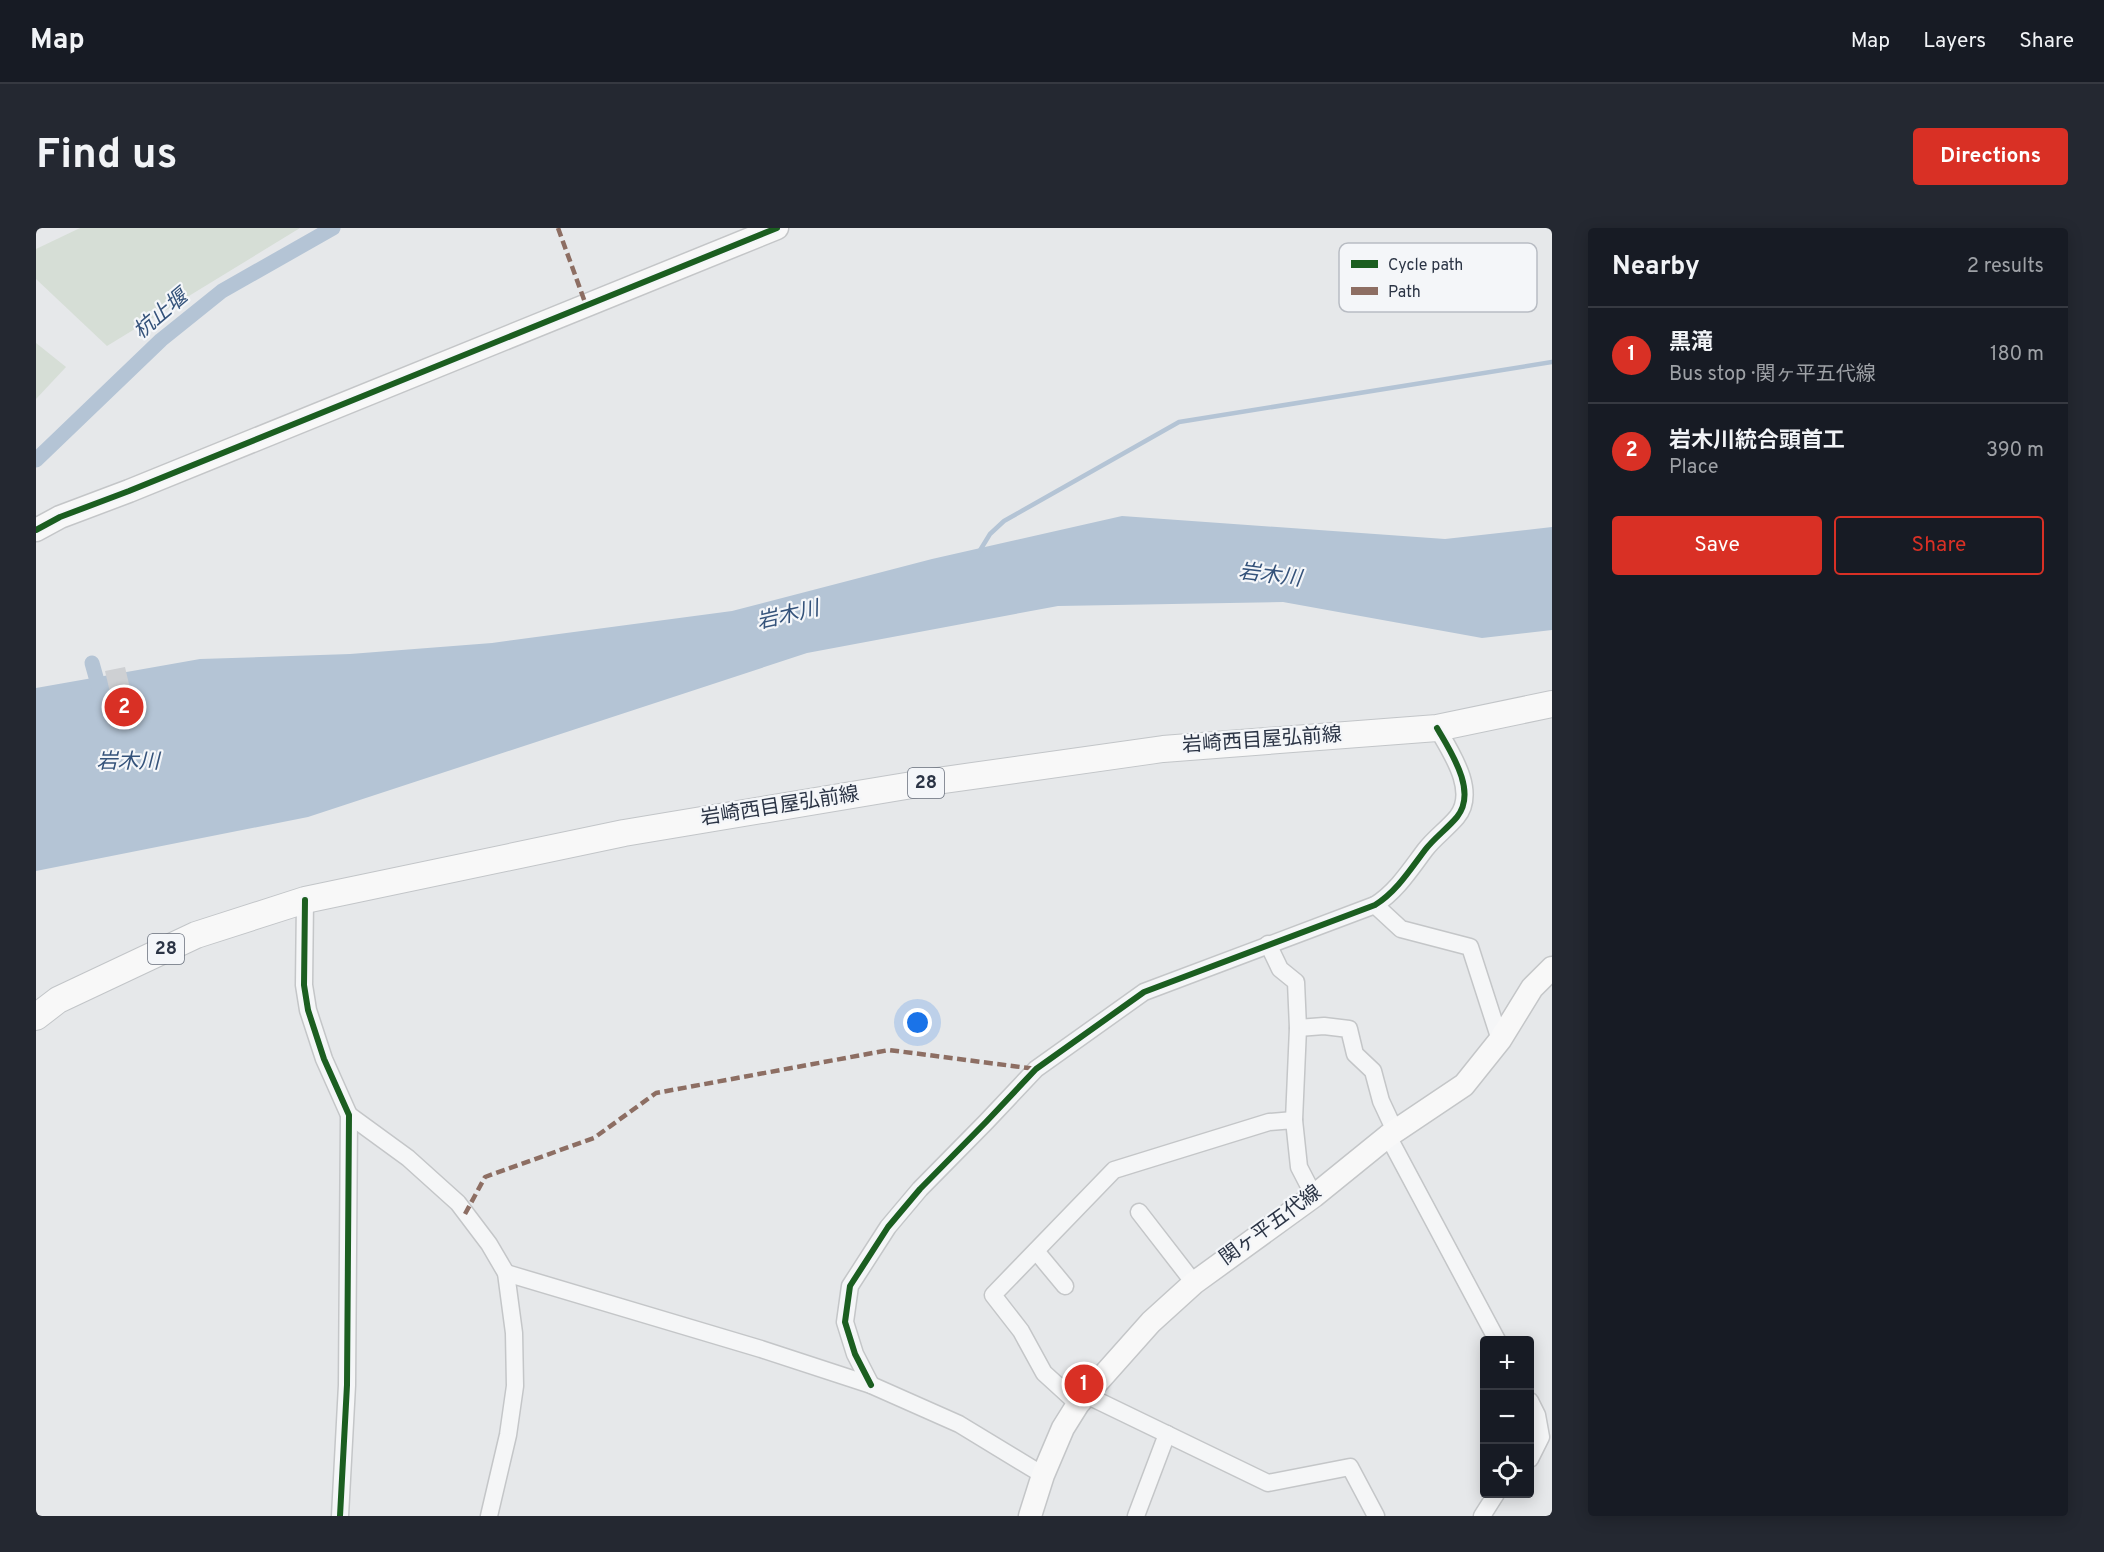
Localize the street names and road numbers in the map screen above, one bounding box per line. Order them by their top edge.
street label: 岩崎西目屋弘前線 [1181,722,1343,760]
road number: 28 [908,768,944,798]
street label: 岩崎西目屋弘前線 [699,782,861,832]
road number: 28 [148,934,184,964]
street label: 関ヶ平五代線 [1215,1180,1327,1272]

